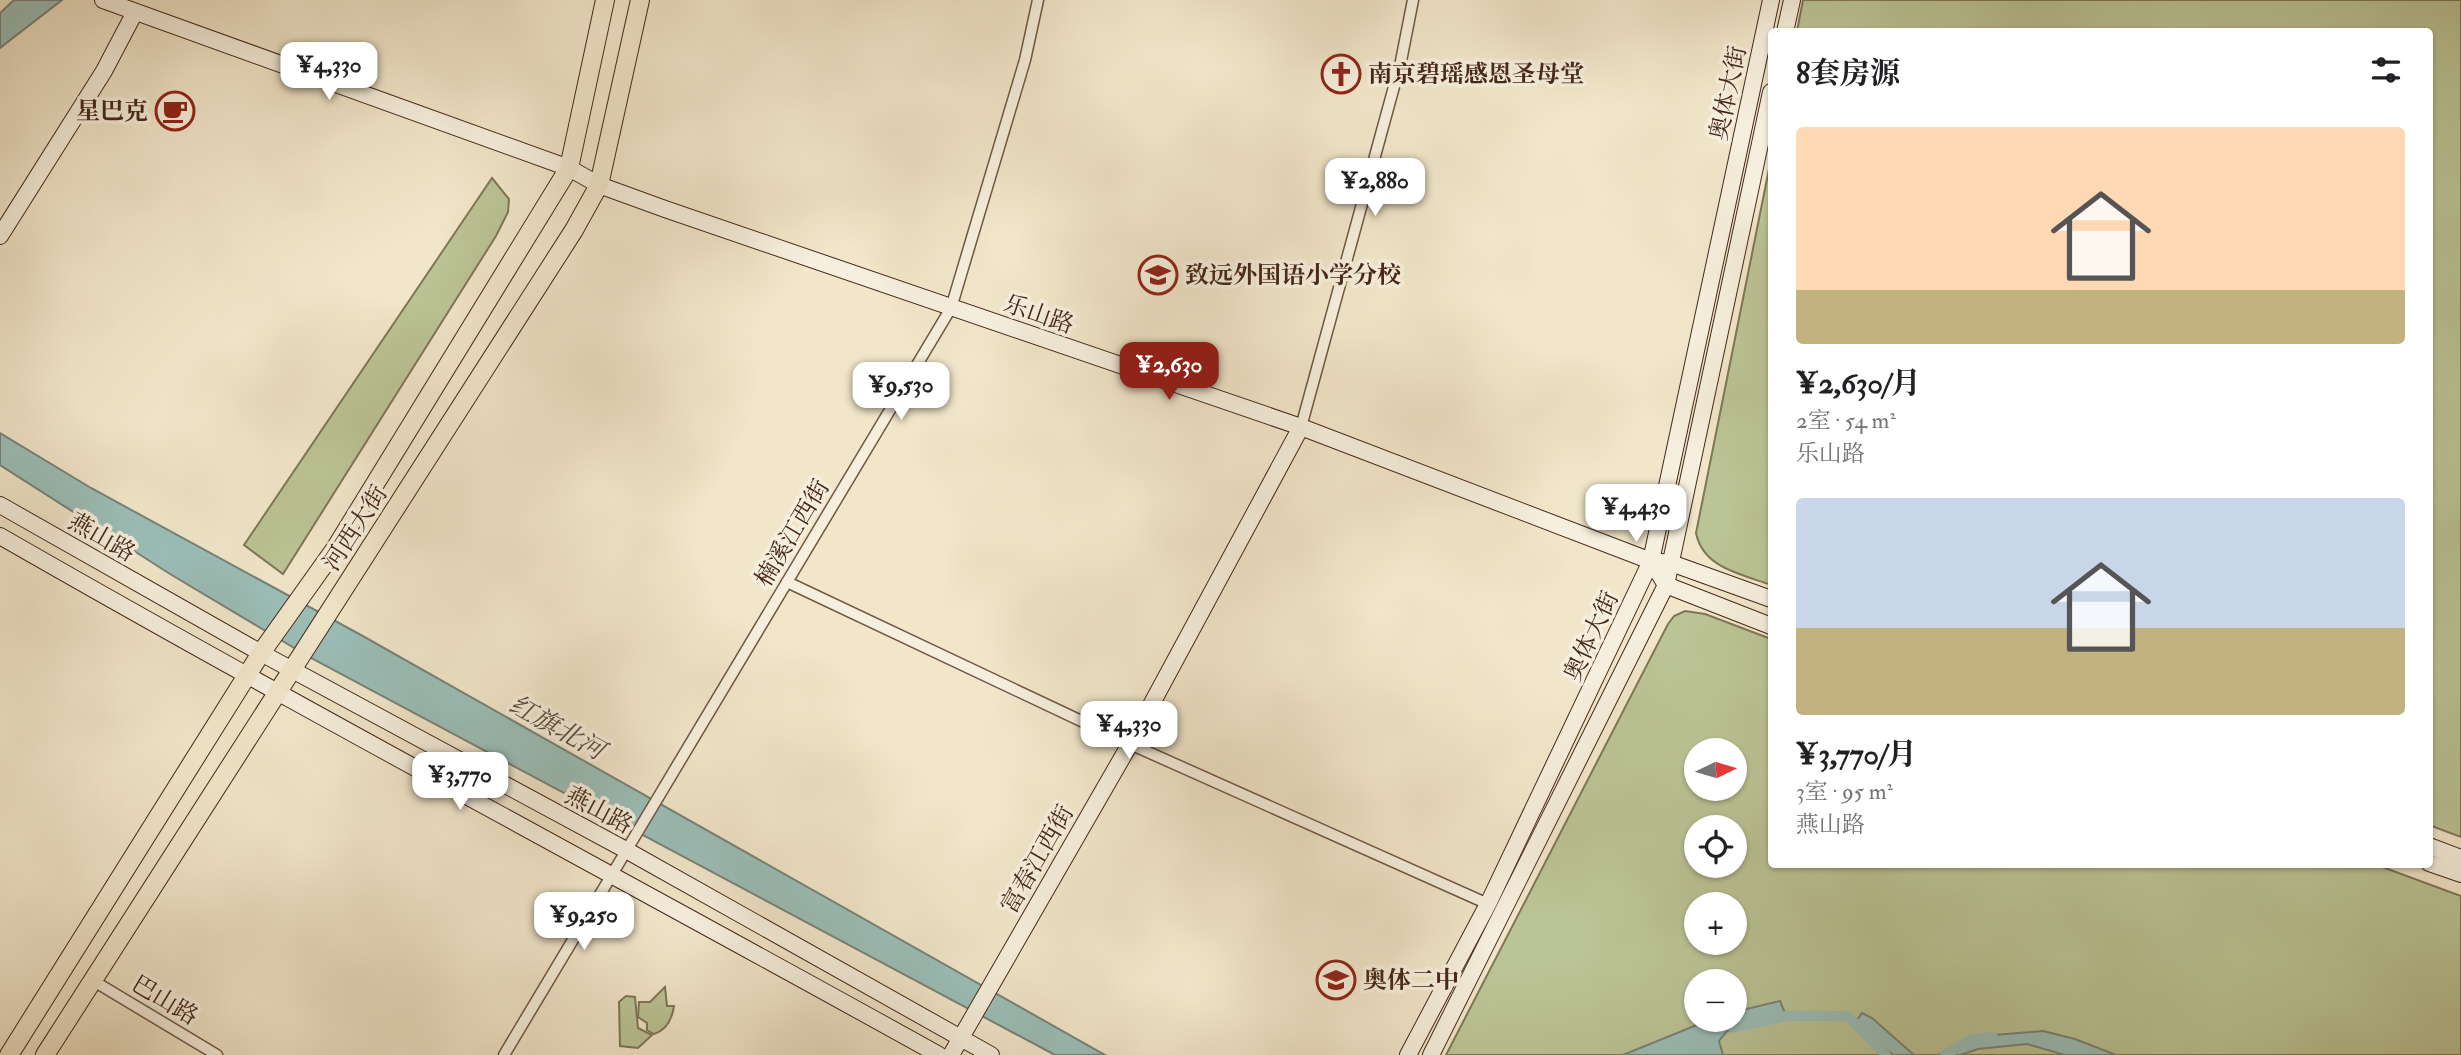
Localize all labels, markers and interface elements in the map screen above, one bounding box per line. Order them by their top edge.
pin: ¥4,330 [272,42,386,102]
street label: 奥体大街 [1703,43,1754,143]
text: ¥4,330 [296,50,362,79]
icon: filters [2367,51,2405,89]
church icon: 南京碧瑶感恩圣母堂 [1320,53,1362,95]
text: 8套房源 [1796,55,1900,92]
place label: 南京碧瑶感恩圣母堂 [1368,59,1584,90]
cafe icon: 星巴克 [154,90,196,132]
place label: 星巴克 [76,96,148,127]
pin: ¥2,880 [1318,158,1432,218]
text: ¥2,880 [1341,166,1409,195]
icon: home [2038,173,2164,299]
school or university icon: 致远外国语小学分校 [1137,254,1179,296]
place label: 致远外国语小学分校 [1185,260,1401,291]
street label: 乐山路 [1000,288,1078,341]
pin: ¥2,630 [1112,342,1226,402]
text: ¥2,630 [1136,350,1202,379]
pin: ¥9,530 [844,362,958,422]
text: ¥2,630/月 [1796,365,1921,402]
text: ¥9,530 [869,370,933,399]
text: 2室 · 54 m² [1796,406,1896,435]
text: 乐山路 [1796,439,1865,468]
street label: 楠溪江西街 [748,474,837,593]
street label: 河西大街 [316,480,395,577]
pin: ¥4,430 [1579,484,1693,544]
text: ¥4,430 [1601,492,1671,521]
street label: 燕山路 [63,506,141,569]
icon: home [2038,544,2164,670]
street label: 奥体大街 [1557,586,1626,686]
water label: 红旗北河 [503,689,613,769]
pin: ¥4,330 [1072,702,1186,761]
text: ¥4,330 [1096,709,1162,738]
text: ¥3,770/月 [1796,736,1917,773]
north arrow [1684,738,1746,802]
map controls [1684,738,1747,1032]
pin: ¥3,770 [403,752,517,812]
text: ¥3,770 [428,760,492,789]
text: 3室 · 95 m² [1796,777,1893,806]
street label: 燕山路 [560,780,638,841]
street label: 富春江西街 [994,800,1081,919]
text: 燕山路 [1796,810,1865,839]
button: locate [1684,815,1747,878]
pin: ¥9,250 [527,892,641,952]
button: + [1684,892,1747,955]
text: ¥9,250 [550,900,618,929]
school or university icon: 奥体二中 [1315,959,1357,1001]
place label: 奥体二中 [1363,965,1459,996]
street label: 巴山路 [126,969,204,1032]
button: − [1684,969,1747,1032]

